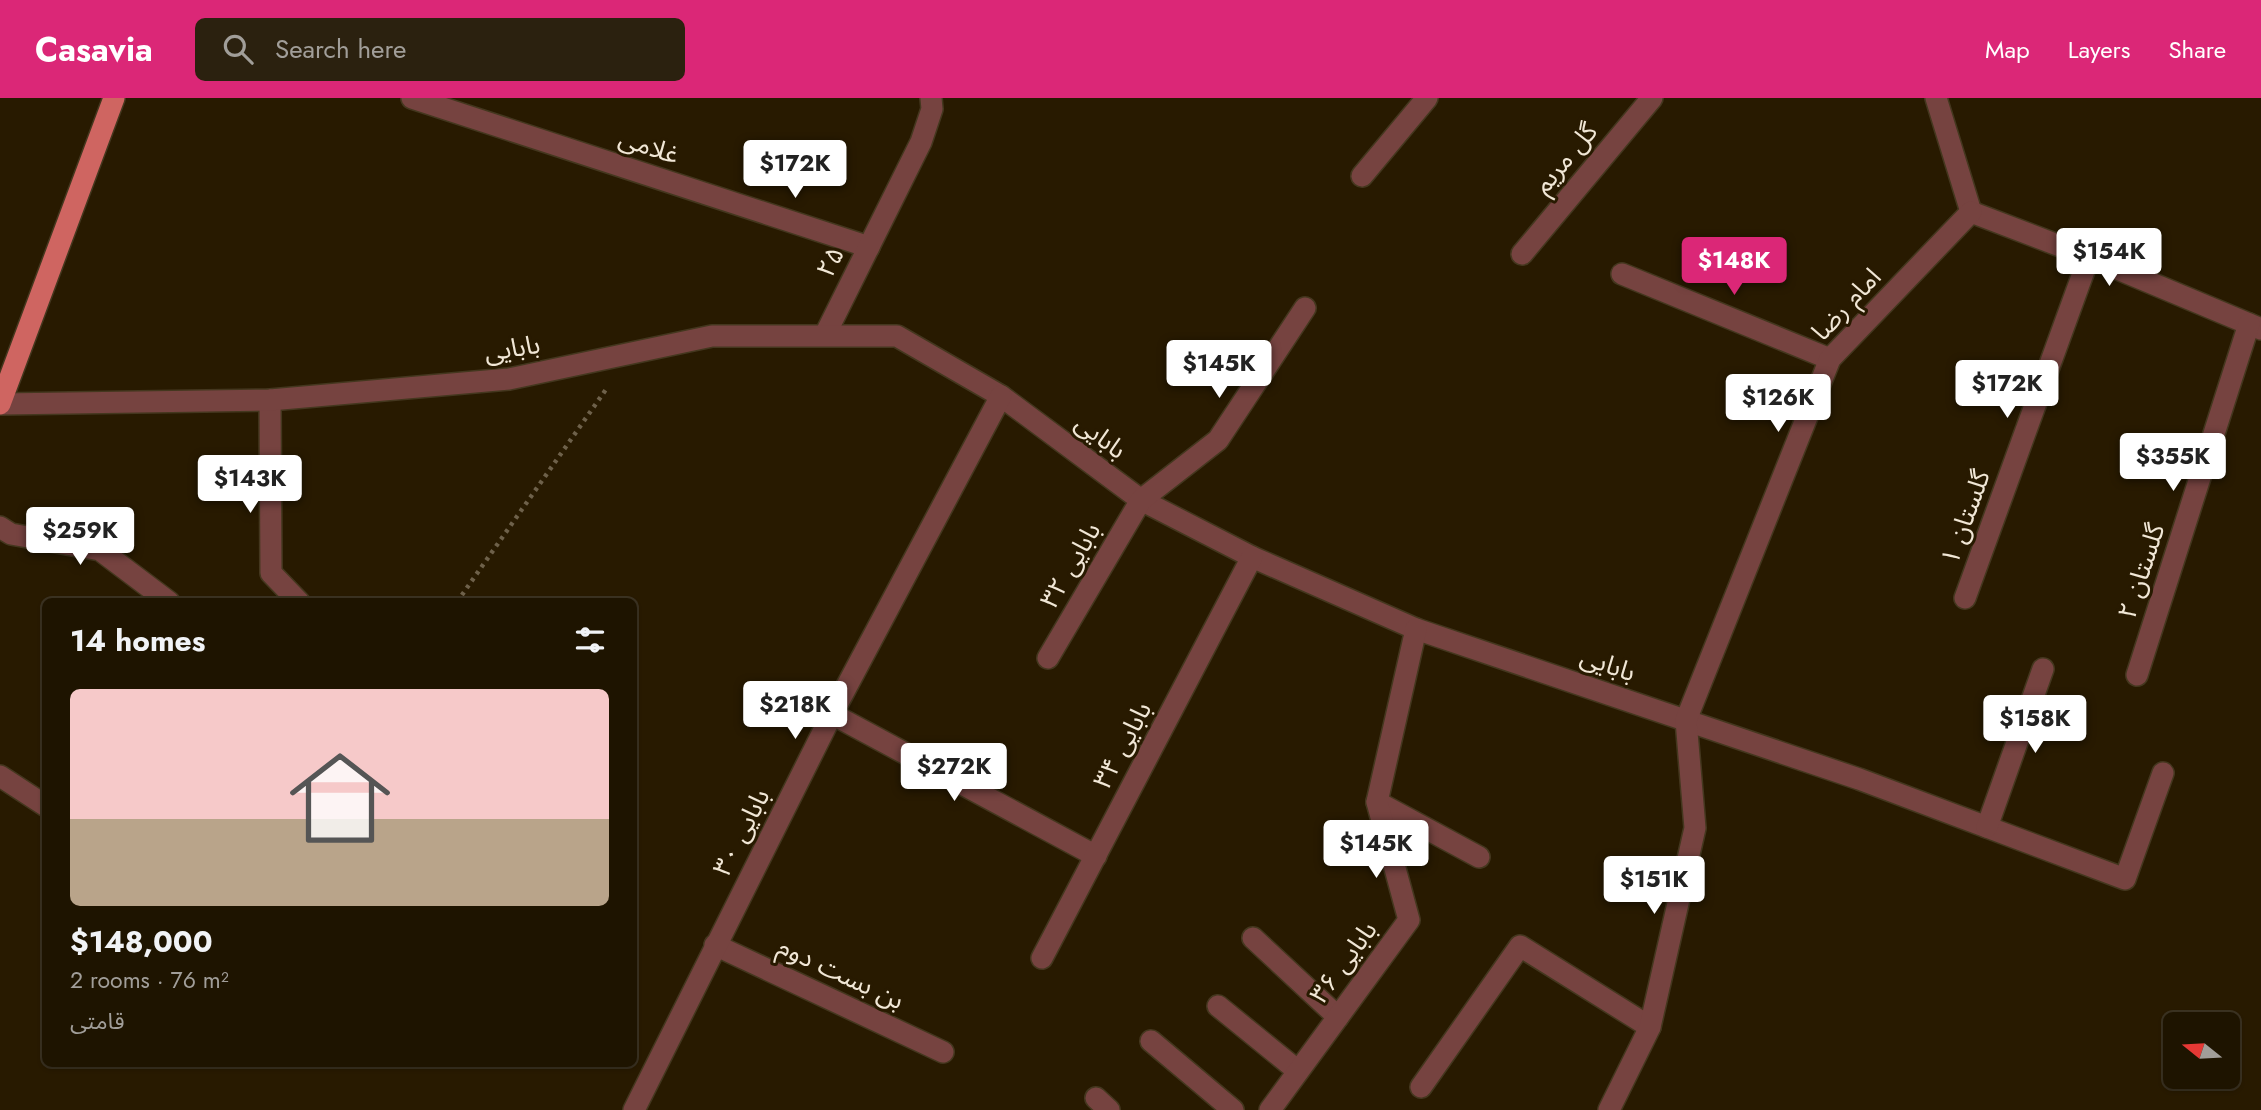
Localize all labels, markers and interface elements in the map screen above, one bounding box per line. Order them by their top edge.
search box [195,18,685,81]
text: Casavia [35,26,153,73]
icon: search [219,30,257,68]
text: Search here [275,30,406,68]
text: Map [1985,32,2030,67]
text: Layers [2068,32,2130,67]
text: Share [2168,32,2226,67]
street label: گل مریم [1524,114,1607,203]
street label: غلامی [614,118,684,174]
pin: $172K [746,140,844,200]
text: $172K [759,146,831,180]
pin: $154K [2060,228,2158,288]
text: $154K [2073,234,2145,268]
pin: $148K [1685,238,1783,297]
street label: ۲۵ [806,240,854,284]
text: $148K [1698,243,1770,277]
street label: امام رضا [1802,259,1891,350]
street label: بابایی [481,325,543,371]
pin: $145K [1170,341,1268,400]
text: $145K [1183,346,1255,380]
pin: $172K [1958,360,2056,420]
text: $172K [1971,366,2043,400]
pin: $126K [1729,374,1827,434]
text: $126K [1742,380,1814,414]
street label: بابایی [1067,404,1135,468]
pin: $355K [2124,434,2222,493]
text: $355K [2136,439,2210,473]
pin: $143K [201,456,299,515]
text: $143K [214,461,286,495]
street label: گلستان ۱ [1930,464,2000,570]
pin: $259K [31,508,129,567]
text: $259K [42,513,118,547]
street label: بابایی ۳۲ [1030,515,1110,615]
street label: گلستان ۲ [2108,518,2174,624]
text: 14 homes [70,619,205,662]
icon: filters [571,621,609,659]
street label: بابایی [1575,637,1641,691]
pin: $218K [746,682,844,741]
text: $218K [759,687,831,721]
street label: بابایی ۳۴ [1083,695,1161,795]
pin: $158K [1986,696,2084,755]
text: $158K [1999,701,2071,735]
icon: home [277,735,403,861]
pin: $272K [905,744,1003,803]
text: $272K [917,749,991,783]
street label: بابایی ۳۰ [703,782,779,882]
pin: $145K [1327,820,1425,880]
text: $145K [1340,826,1412,860]
pin: $151K [1605,856,1703,916]
text: $151K [1620,862,1688,896]
street label: بابایی ۳۶ [1300,913,1386,1011]
text: $148,000 [70,920,213,963]
street label: بن بست دوم [771,927,911,1020]
text: 2 rooms · 76 m² [70,963,229,997]
text: قامتی [70,1004,125,1038]
north arrow [2163,1012,2240,1088]
map controls [2163,1012,2240,1089]

